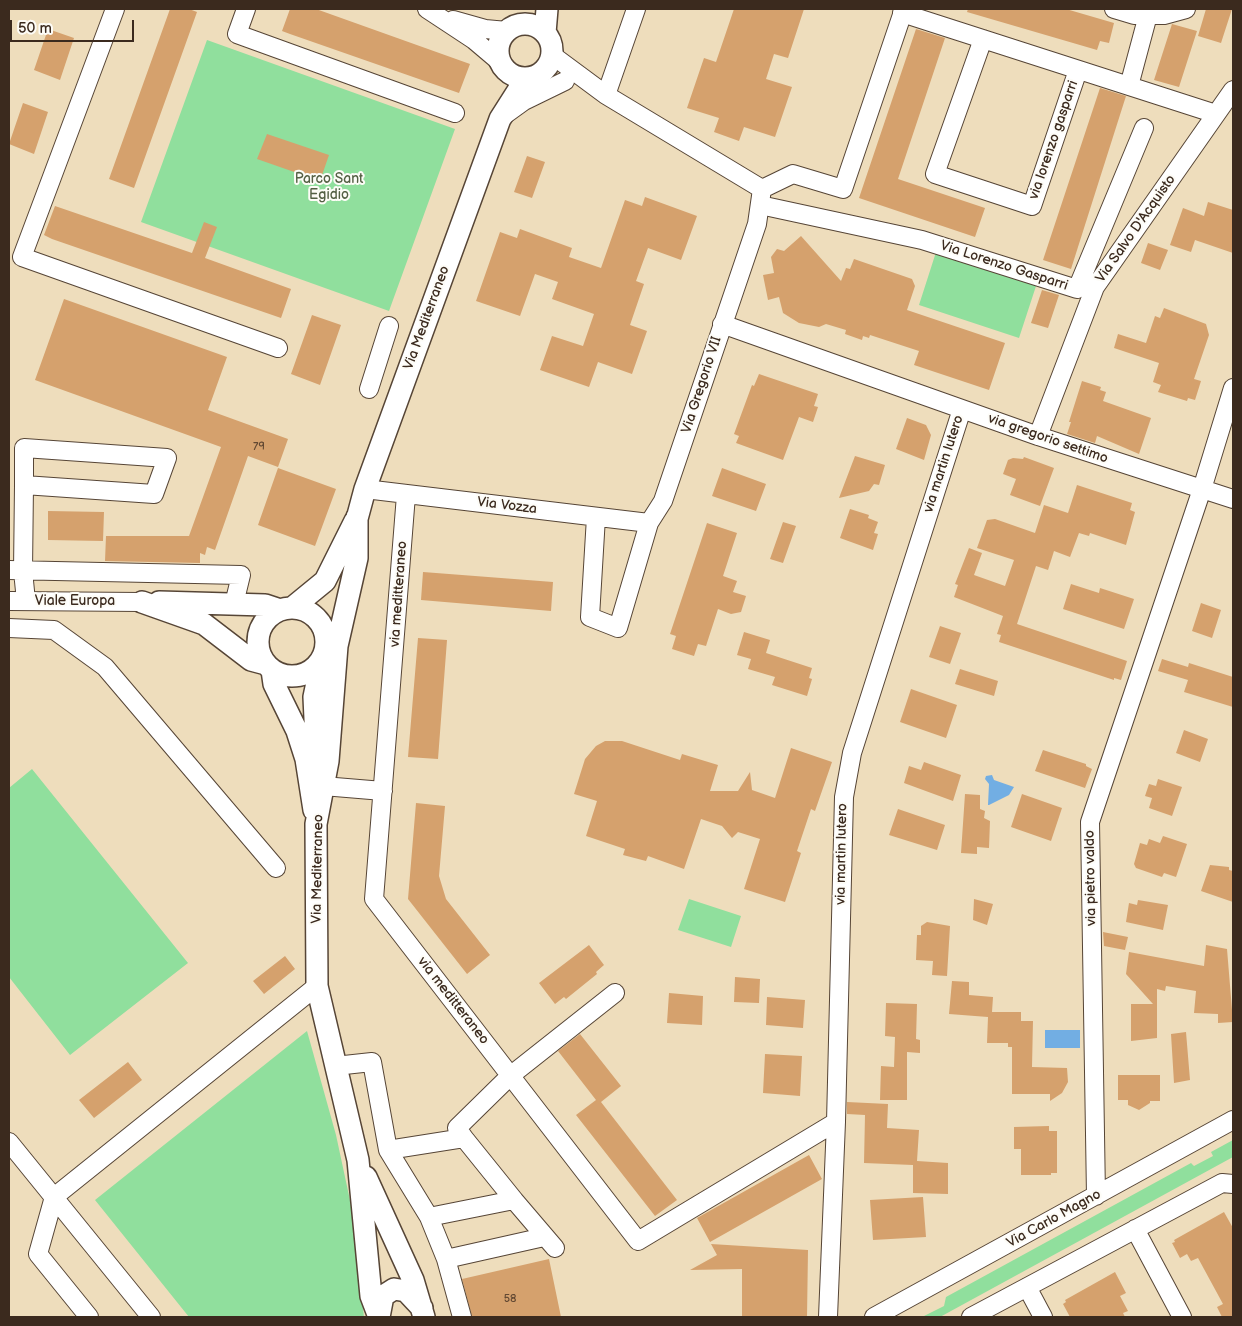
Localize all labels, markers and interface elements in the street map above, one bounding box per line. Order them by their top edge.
scale bar [12,10,136,42]
text: 50 m [18,19,52,38]
street label: via lorenzo gasparri [1026,79,1082,201]
park label: Parco Sant Egidio [295,171,363,203]
street label: Via Salvo D'Acquisto [1093,172,1179,286]
street label: Via Lorenzo Gasparri [938,237,1070,295]
street label: Via Mediterraneo [400,264,454,372]
street label: Via Gregorio VII [678,335,726,435]
street label: via gregorio settimo [986,411,1110,467]
street label: via martin lutero [920,413,968,515]
house number: 79 [253,440,265,454]
street label: Via Vozza [476,494,538,518]
street label: via meditteraneo [387,540,411,648]
street label: Viale Europa [35,593,115,609]
street label: via martin lutero [833,803,851,905]
street label: Via Mediterraneo [309,814,327,924]
street label: via pietro valdo [1082,830,1100,926]
street label: via meditteraneo [414,954,492,1048]
street label: Via Carlo Magno [1004,1186,1104,1252]
house number: 58 [504,1292,516,1306]

